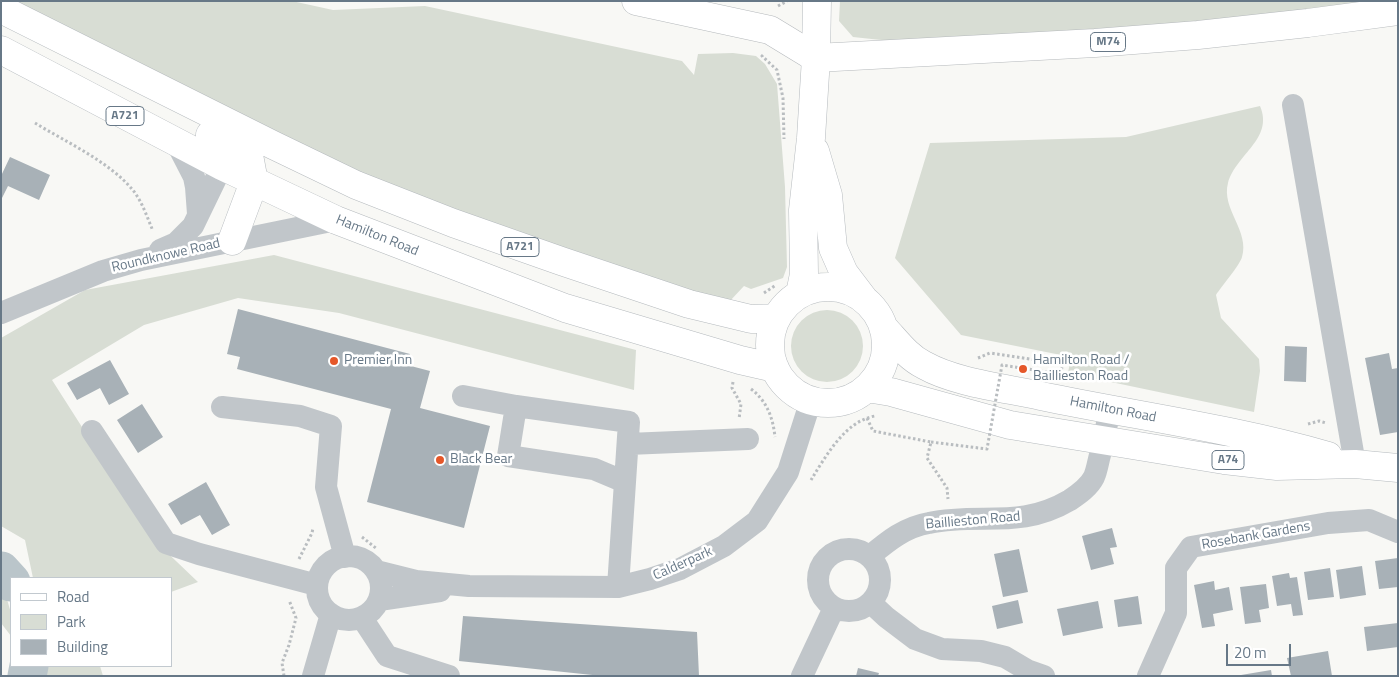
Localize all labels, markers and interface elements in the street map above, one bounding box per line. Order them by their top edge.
road number: M74 [1090,32,1126,52]
road number: A721 [106,106,144,125]
street label: Hamilton Road [333,212,421,260]
street label: Roundknowe Road [110,235,222,277]
road number: A721 [501,238,539,256]
place label: Premier Inn [344,353,412,369]
place label: Hamilton Road / Baillieston Road [1033,353,1130,386]
marker: Premier Inn [328,355,340,367]
marker: Hamilton Road / Baillieston Road [1017,363,1029,375]
street label: Hamilton Road [1068,393,1158,427]
road number: A74 [1212,450,1244,470]
place label: Black Bear [450,452,512,468]
marker: Black Bear [434,454,446,466]
street label: Baillieston Road [925,508,1021,534]
street label: Rosebank Gardens [1200,518,1312,554]
street label: Calderpark [651,543,715,585]
legend [10,577,172,667]
text: Road [57,585,89,608]
text: Park [57,610,86,633]
scale bar [1229,634,1294,666]
text: Building [57,635,108,658]
text: 20 m [1234,641,1267,664]

